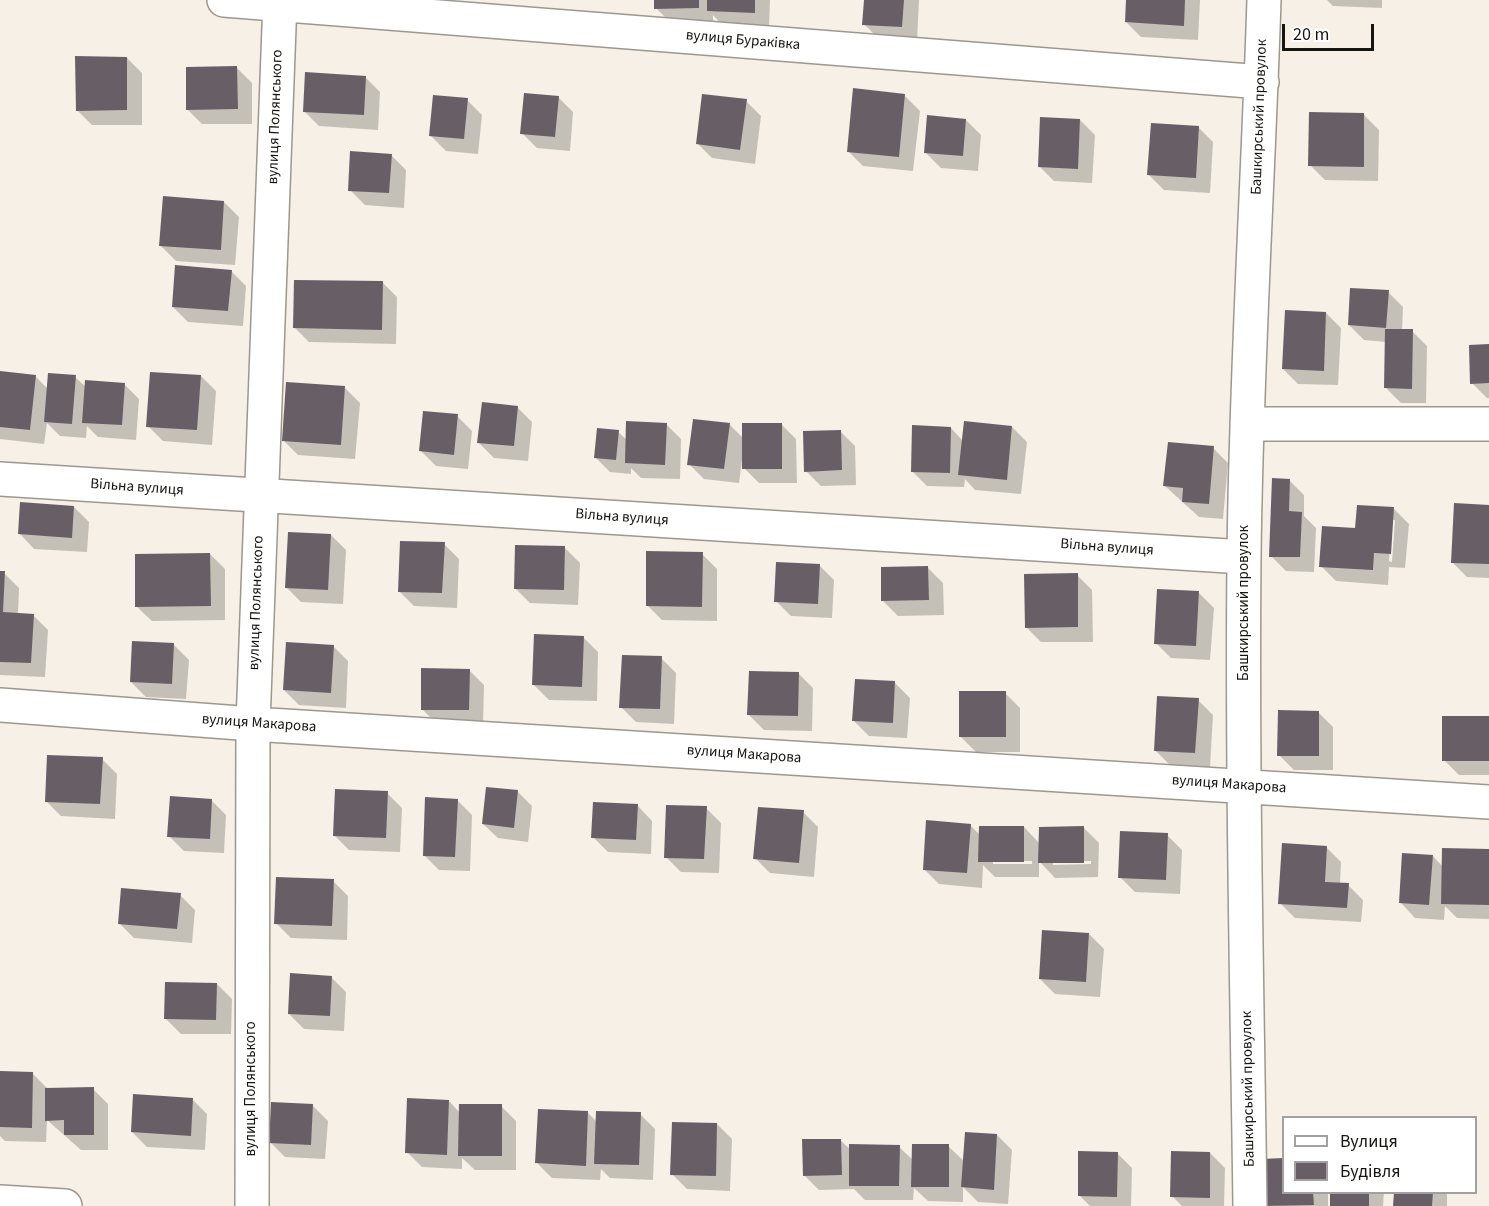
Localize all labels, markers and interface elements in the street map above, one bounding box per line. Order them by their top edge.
scale bar [1285,12,1376,50]
text: 20 m [1293,22,1329,47]
street label: вулиця Бураківка [685,27,801,55]
street label: Башкирський провулок [1248,39,1272,195]
street label: вулиця Полянського [265,49,287,185]
street label: Вільна вулиця [90,476,184,500]
street label: Вільна вулиця [575,506,669,530]
street label: Башкирський провулок [1236,525,1254,681]
street label: вулиця Полянського [246,535,268,671]
street label: Вільна вулиця [1060,536,1154,560]
street label: вулиця Макарова [201,711,317,737]
street label: вулиця Макарова [686,742,802,768]
street label: вулиця Макарова [1171,772,1287,798]
street label: Башкирський провулок [1239,1011,1259,1167]
street label: вулиця Полянського [243,1021,261,1157]
legend [1282,1116,1477,1194]
text: Вулиця [1340,1129,1398,1154]
text: Будівля [1340,1159,1400,1184]

